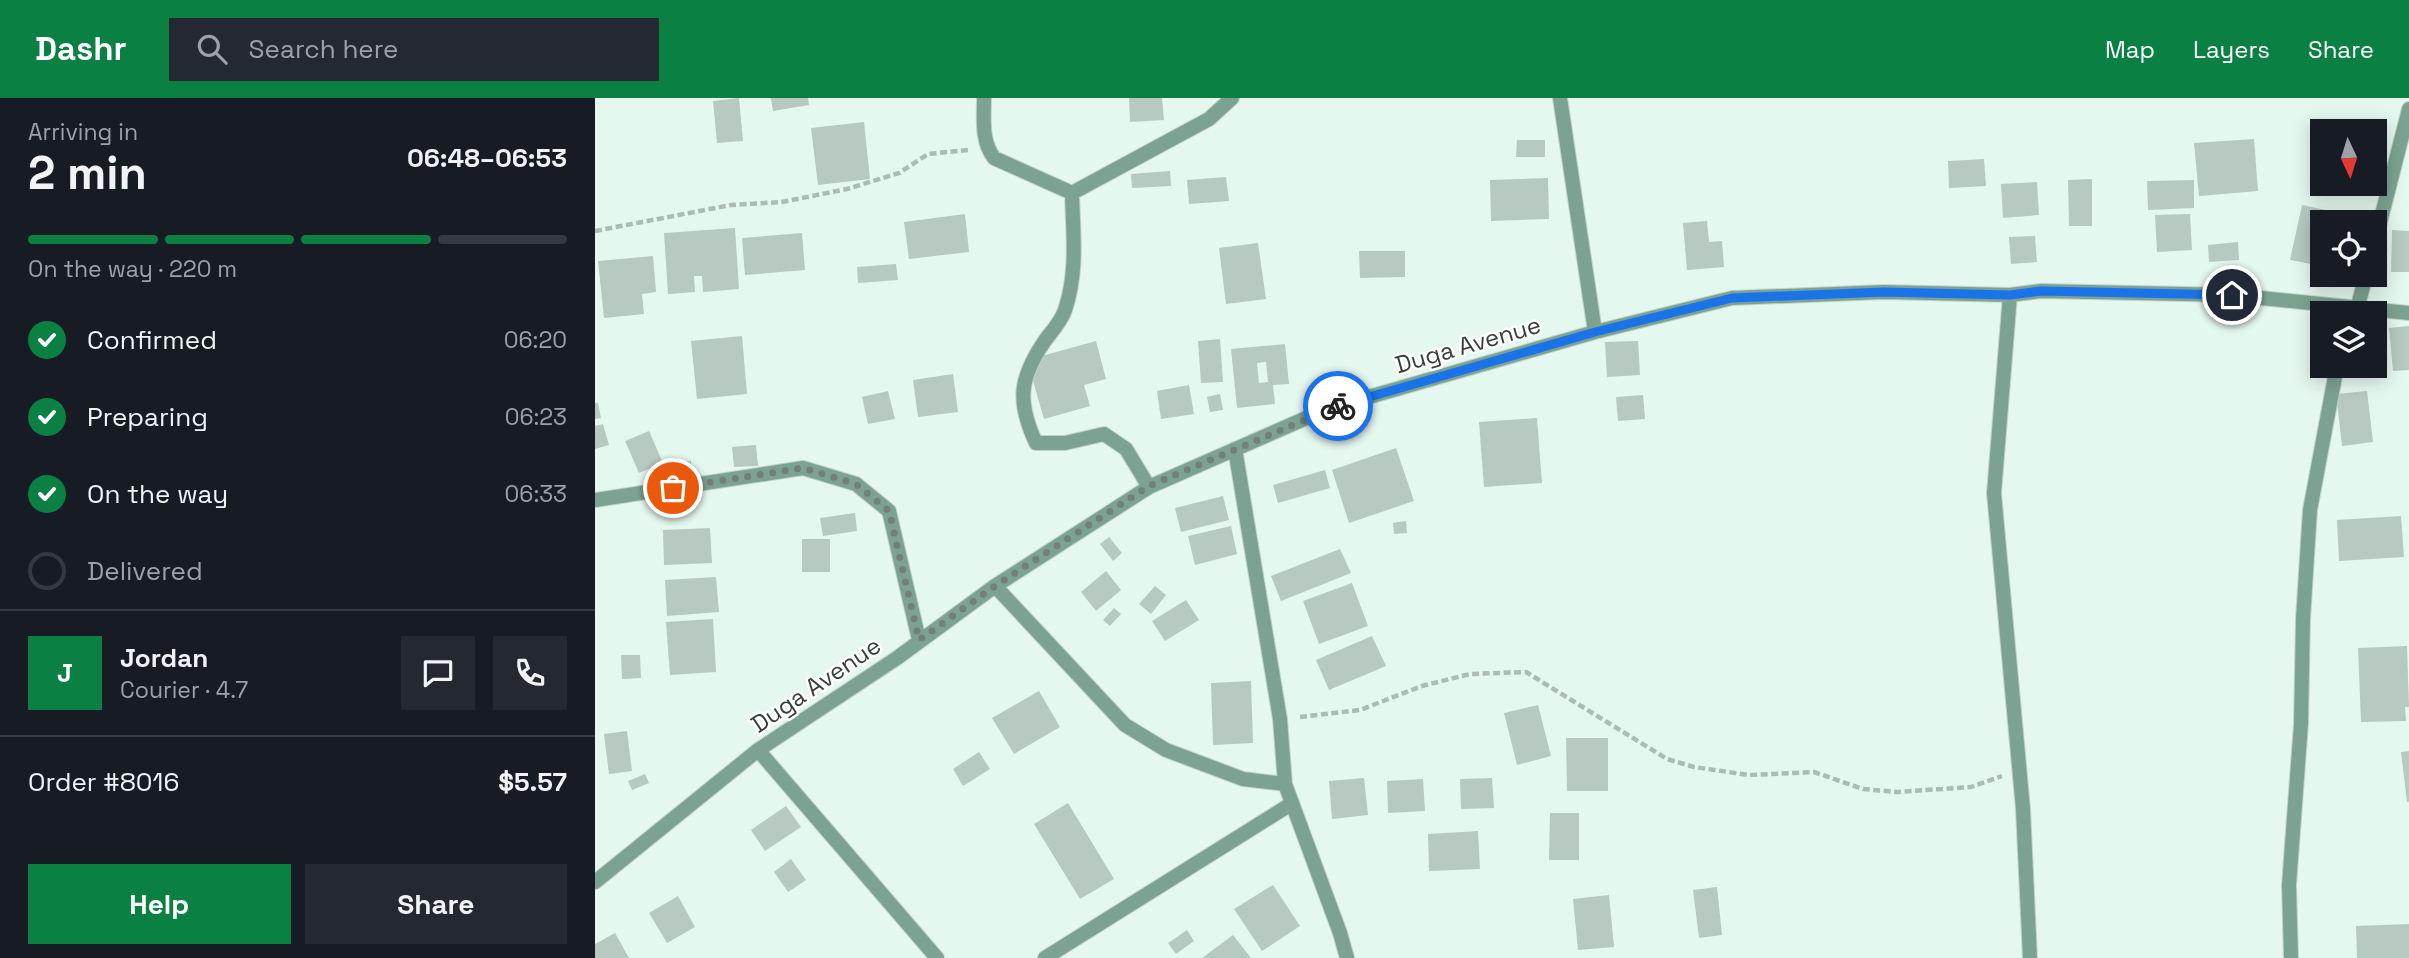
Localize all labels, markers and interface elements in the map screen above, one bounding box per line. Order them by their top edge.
search box [169,18,659,81]
text: Dashr [35,28,127,70]
icon: search [193,30,231,68]
text: Search here [249,32,398,66]
text: Map [2105,34,2155,65]
text: Layers [2193,34,2270,65]
text: Share [2308,34,2374,65]
text: Arriving in [28,117,138,147]
north arrow [2310,119,2387,196]
map controls [2310,119,2387,378]
text: 06:48–06:53 [407,141,567,175]
text: 2 min [28,144,147,202]
button: locate [2310,210,2387,287]
text: On the way · 220 m [28,254,237,284]
pin [2202,265,2262,325]
icon: home [2213,276,2251,314]
button: layers [2310,301,2387,378]
street label: Duga Avenue [1391,309,1544,380]
icon: check [28,321,66,359]
text: Confirmed [87,323,217,357]
text: 06:20 [504,325,567,355]
courier [1303,371,1373,441]
icon: bike [1319,387,1357,425]
icon: check [28,398,66,436]
text: Preparing [87,400,208,434]
text: 06:23 [505,402,567,432]
pin [643,458,703,518]
icon: bag [654,469,692,507]
icon: check [28,475,66,513]
text: On the way [87,477,228,511]
text: 06:33 [505,479,567,509]
text: Delivered [87,554,203,588]
street label: Duga Avenue [745,630,887,739]
button: chat [401,636,475,710]
button: phone [493,636,567,710]
text: Jordan [120,641,208,675]
text: J [57,656,73,690]
text: Courier · 4.7 [120,675,248,705]
text: Order #8016 [28,765,179,799]
text: $5.57 [498,765,567,799]
button: Help [28,864,291,944]
button: Share [305,864,567,944]

